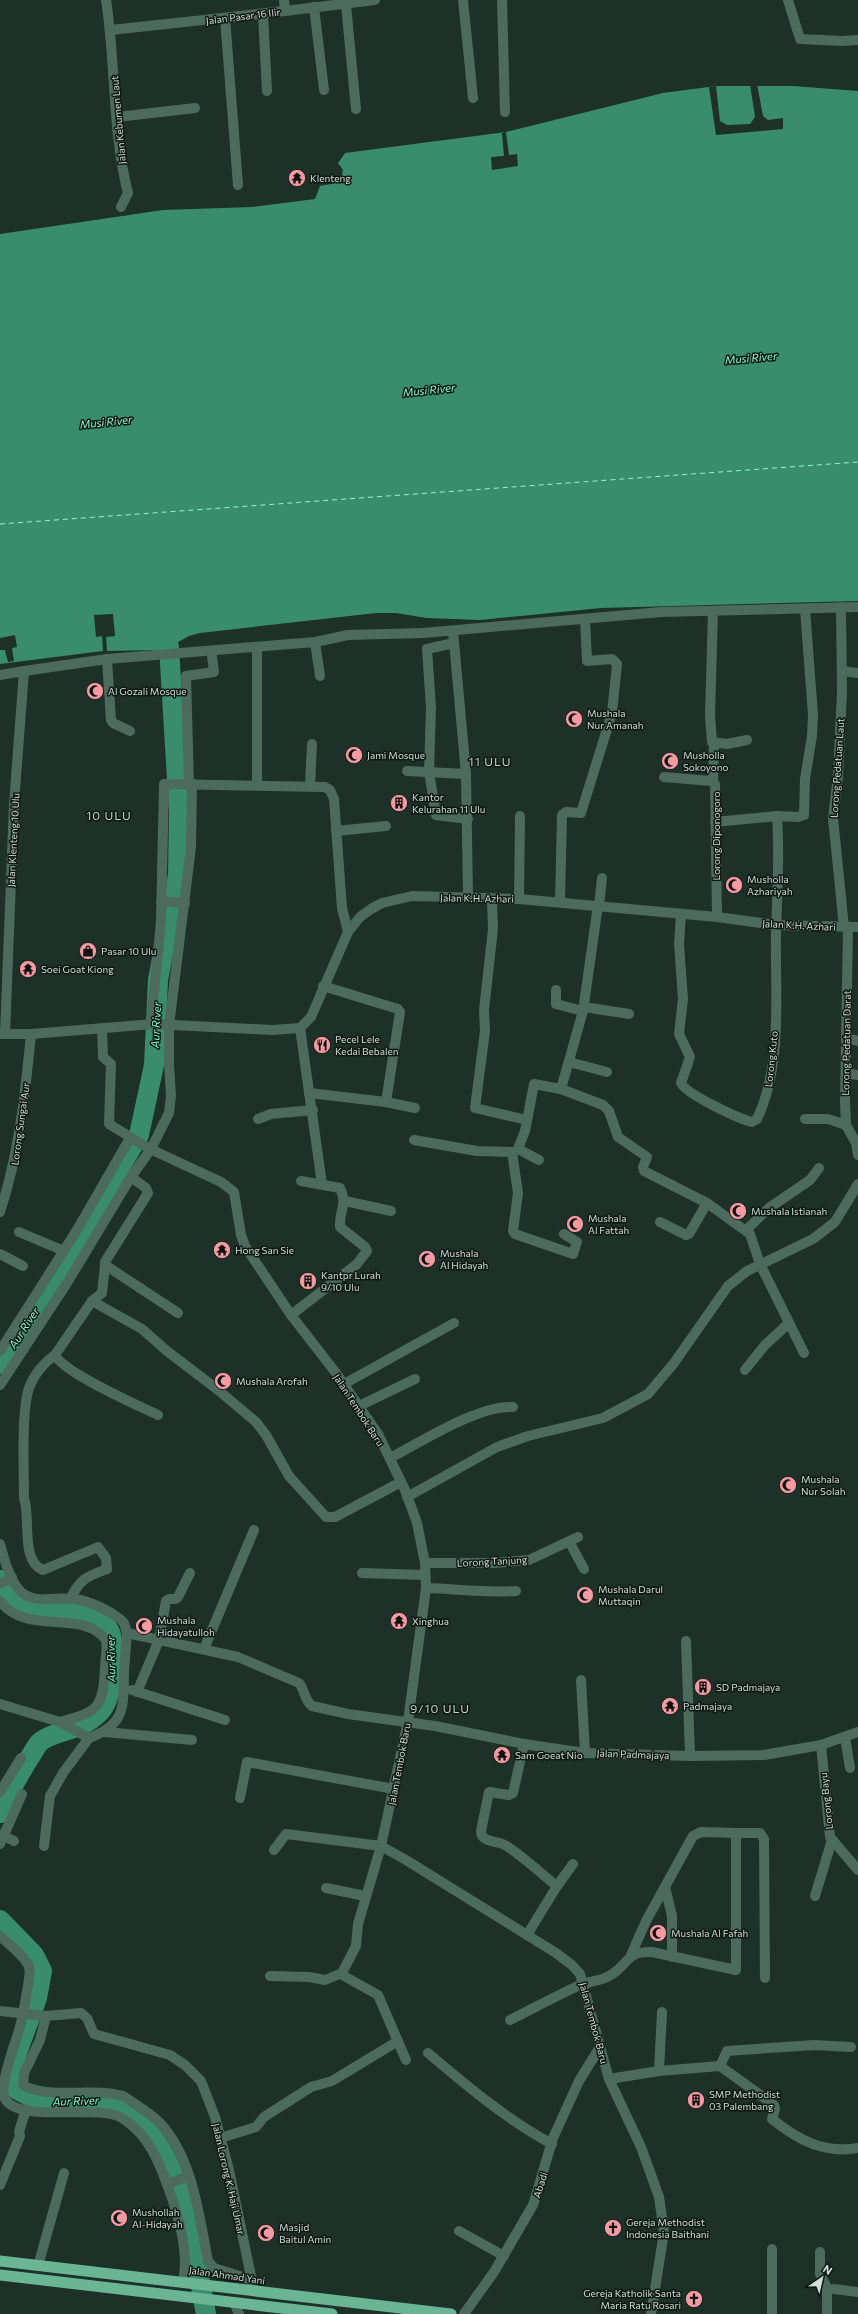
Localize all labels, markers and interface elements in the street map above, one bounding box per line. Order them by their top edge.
street label: Jalan Pasar 16 Ilir [205,5,281,27]
street label: Jalan Kebumen Laut [108,75,128,165]
temple icon: Klenteng [287,168,307,188]
place label: Klenteng [310,172,351,184]
water label: Musi River [724,349,778,366]
water label: Musi River [402,380,456,399]
water label: Musi River [79,412,133,431]
mosque icon: Al Gozali Mosque [85,681,105,701]
place label: Al Gozali Mosque [108,685,187,697]
place label: Mushala Nur Amanah [587,707,644,731]
mosque icon: Mushala Nur Amanah [564,709,584,729]
street label: Lorong Pedatuan Laut [828,718,846,818]
mosque icon: Jami Mosque [344,745,364,765]
place label: Jami Mosque [367,749,425,761]
place label: Musholla Sokoyono [683,749,729,773]
mosque icon: Musholla Sokoyono [660,751,680,771]
district label: 11 ULU [469,754,511,768]
place label: Kantor Kelurahan 11 Ulu [412,791,485,815]
street label: Lorong Diponogoro [710,791,722,881]
street label: Jalan Klenteng 10 Ulu [5,793,21,887]
building icon: Kantor Kelurahan 11 Ulu [389,793,409,813]
district label: 10 ULU [86,808,132,822]
place label: Musholla Azhariyah [747,873,792,897]
mosque icon: Musholla Azhariyah [724,875,744,895]
street label: Jalan K.H. Azhari [440,891,514,905]
street label: Jalan K.H. Azhari [762,917,836,933]
shop icon: Pasar 10 Ulu [78,941,98,961]
place label: Pasar 10 Ulu [101,945,156,957]
temple icon: Soei Goat Kiong [18,959,38,979]
place label: Soei Goat Kiong [41,963,114,975]
street label: Lorong Pedatuan Darat [839,990,853,1096]
water label: Aur River [148,1001,163,1049]
street label: Lorong Kuto [762,1030,780,1088]
place label: Pecel Lele Kedai Bebalen [335,1033,399,1057]
restaurant icon: Pecel Lele Kedai Bebalen [312,1035,332,1055]
street label: Lorong Sungai Aur [8,1082,32,1166]
mosque icon: Mushala Istianah [728,1201,748,1221]
place label: Mushala Istianah [751,1205,827,1217]
place label: Mushala Al Fattah [588,1212,629,1236]
mosque icon: Mushala Al Fattah [565,1214,585,1234]
temple icon: Hong San Sie [212,1240,232,1260]
place label: Hong San Sie [235,1244,294,1256]
place label: Mushala Al Hidayah [440,1247,488,1271]
mosque icon: Mushala Al Hidayah [417,1249,437,1269]
place label: Kantpr Lurah 9/10 Ulu [321,1269,381,1293]
building icon: Kantpr Lurah 9/10 Ulu [298,1271,318,1291]
water label: Aur River [5,1304,42,1351]
mosque icon: Mushala Arofah [213,1371,233,1391]
street label: Jalan Tembok Baru [331,1372,387,1448]
place label: Mushala Arofah [236,1375,308,1387]
place label: Mushala Nur Solah [801,1473,845,1497]
mosque icon: Mushala Nur Solah [778,1475,798,1495]
street label: Lorong Tanjung [457,1553,528,1569]
place label: Mushala Darul Muttaqin [598,1583,663,1607]
mosque icon: Mushala Darul Muttaqin [575,1585,595,1605]
temple icon: Xinghua [389,1611,409,1631]
place label: Mushala Hidayatulloh [157,1614,215,1638]
place label: Xinghua [412,1615,449,1627]
mosque icon: Mushala Hidayatulloh [134,1616,154,1636]
water label: Aur River [104,1635,117,1683]
building icon: SD Padmajaya [693,1677,713,1697]
place label: SD Padmajaya [716,1681,780,1693]
temple icon: Padmajaya [660,1696,680,1716]
place label: Padmajaya [683,1700,732,1712]
district label: 9/10 ULU [410,1701,470,1715]
street label: Jalan Tembok Baru [385,1722,413,1806]
temple icon: Sam Goeat Nio [492,1745,512,1765]
street label: Jalan Padmajaya [596,1747,670,1761]
place label: Sam Goeat Nio [515,1749,583,1761]
street label: Lorong Bayu [817,1772,835,1830]
mosque icon: Mushala Al Fafah [648,1923,668,1943]
place label: Mushala Al Fafah [671,1927,748,1939]
street label: Jalan Tembok Baru [577,1981,611,2065]
place label: SMP Methodist 03 Palembang [709,2088,780,2112]
building icon: SMP Methodist 03 Palembang [686,2090,706,2110]
water label: Aur River [52,2093,100,2108]
street label: Jalan Lorong K. Haji Umar [210,2122,248,2236]
street label: Abadi [530,2171,550,2199]
place label: Mushollah Al-Hidayah [132,2206,183,2230]
mosque icon: Mushollah Al-Hidayah [109,2208,129,2228]
place label: Gereja Methodist Indonesia Baithani [626,2216,709,2240]
church icon: Gereja Methodist Indonesia Baithani [603,2218,623,2238]
place label: Masjid Baitul Amin [279,2221,331,2245]
mosque icon: Masjid Baitul Amin [256,2223,276,2243]
north arrow [802,2258,842,2298]
text: N [821,2262,835,2277]
street label: Jalan Ahmad Yani [188,2264,266,2286]
place label: Gereja Katholik Santa Maria Ratu Rosari [583,2287,681,2311]
church icon: Gereja Katholik Santa Maria Ratu Rosari [684,2289,704,2309]

